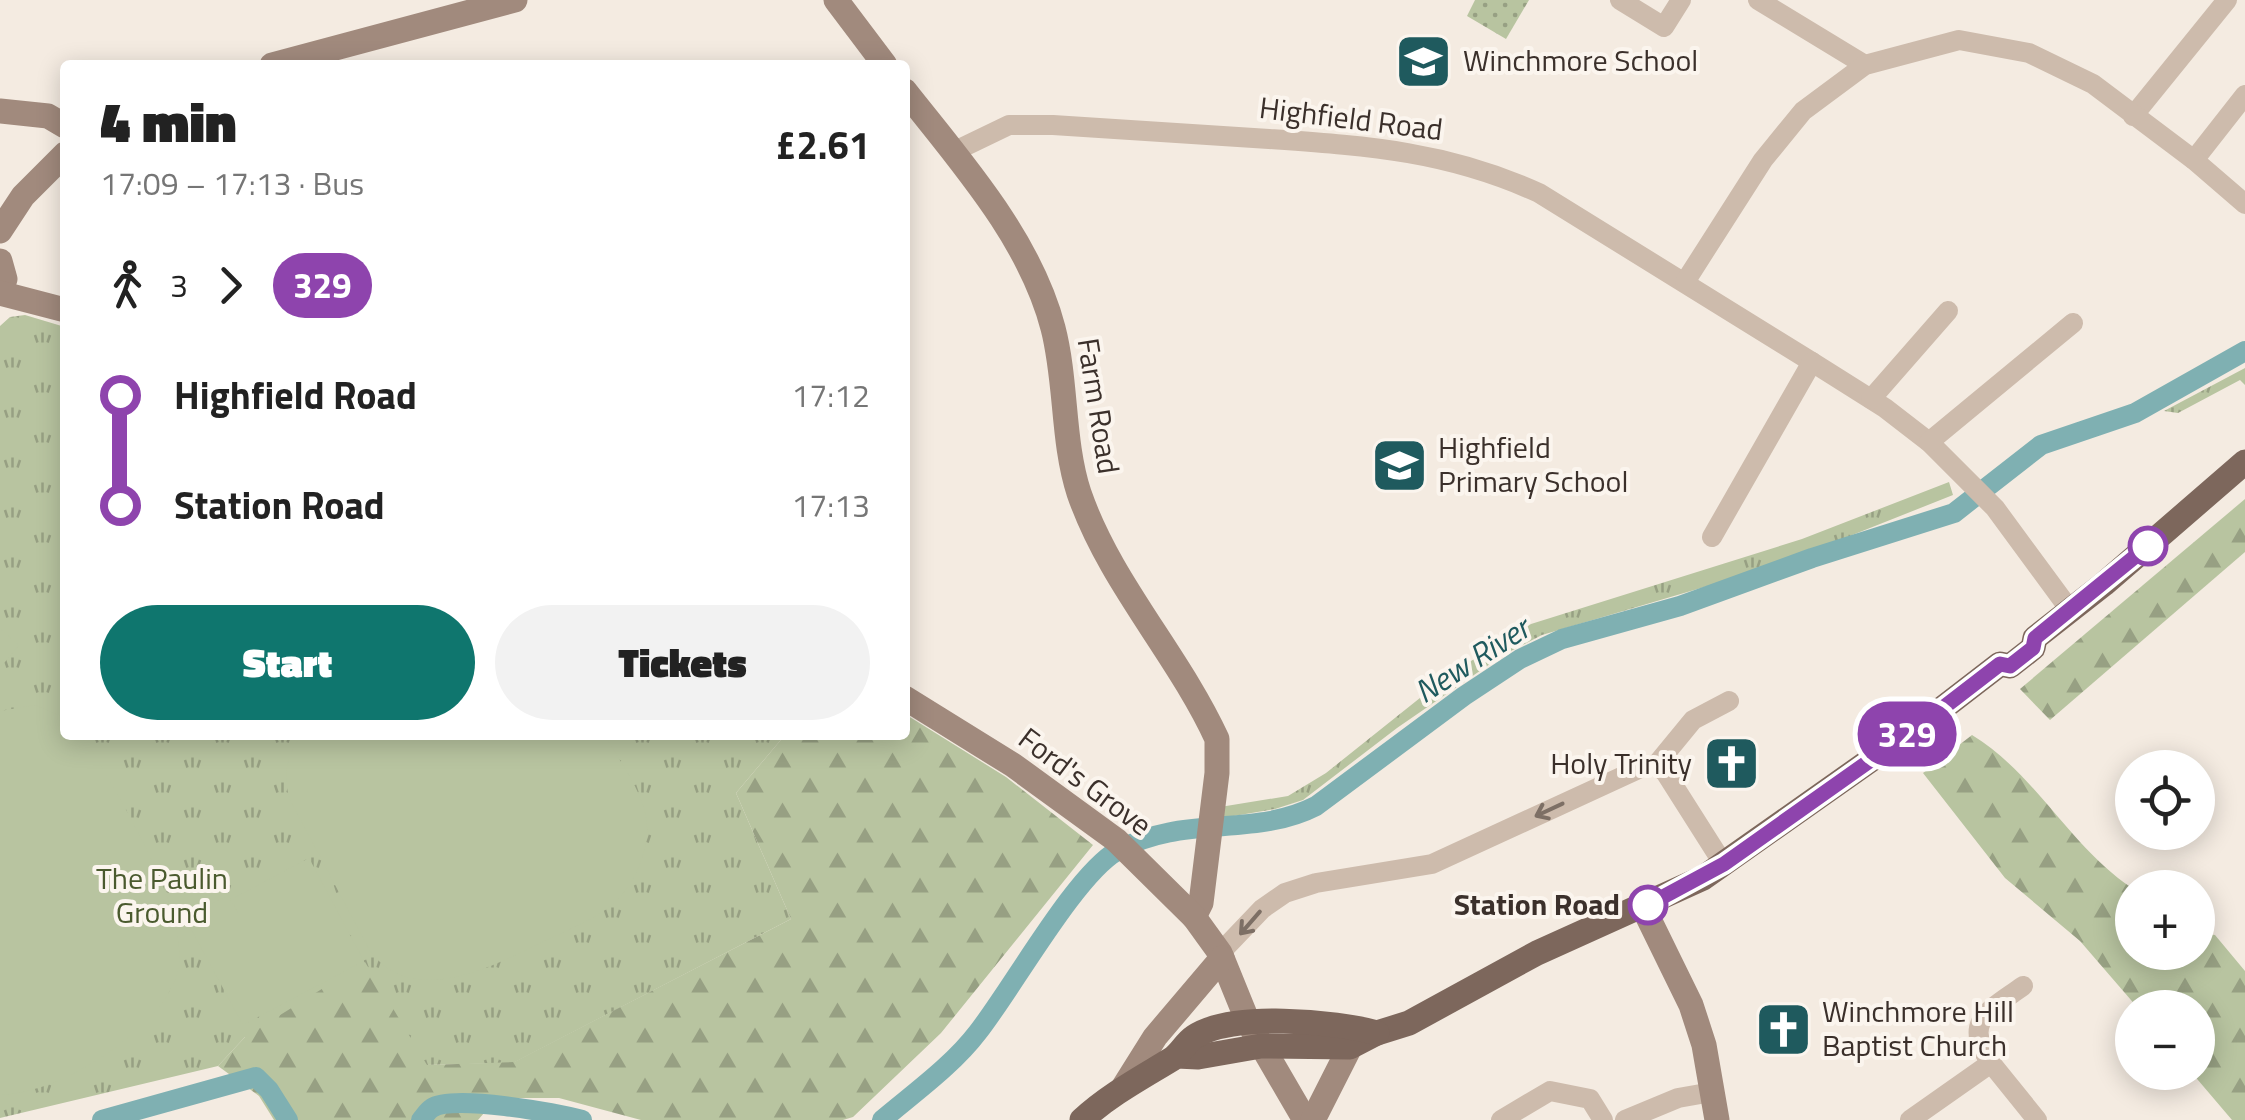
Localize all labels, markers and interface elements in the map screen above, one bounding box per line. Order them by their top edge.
school or university icon: Winchmore School [1394,31,1454,91]
place label: Winchmore School [1463,37,1698,83]
text: 4 min [100,80,237,163]
street label: Highfield Road [1257,84,1445,152]
text: £2.61 [775,116,870,174]
text: 17:09 – 17:13 · Bus [100,159,364,207]
icon: walk [100,258,155,313]
icon: forward [203,258,258,313]
text: 329 [293,258,352,312]
text: 3 [170,261,188,309]
street label: Farm Road [1066,335,1132,477]
text: Highfield Road [174,366,417,424]
text: 17:12 [791,371,870,419]
place label: Highfield Primary School [1438,424,1628,504]
school or university icon: Highfield Primary School [1369,435,1429,495]
text: Station Road [174,476,385,534]
text: 17:13 [791,481,870,529]
unlabelled marker [2129,527,2167,565]
water label: New River [1404,602,1542,714]
button: Start [100,605,475,720]
button: Tickets [495,605,870,720]
line badge: 329 [1850,702,1964,766]
text: 329 [1878,707,1936,761]
street label: Ford's Grove [1009,716,1162,847]
church icon: Holy Trinity [1701,734,1761,794]
place label: Holy Trinity [1550,740,1692,786]
map controls [2115,750,2215,1090]
button: locate [2115,750,2215,850]
one-way arrow [1534,802,1565,820]
park label: The Paulin Ground [96,855,228,935]
button: + [2115,870,2215,970]
place label: Station Road [1454,881,1620,927]
marker: Station Road [1629,886,1667,924]
one-way arrow [1240,909,1262,935]
place label: Winchmore Hill Baptist Church [1822,988,2014,1068]
button: − [2115,990,2215,1090]
church icon: Winchmore Hill Baptist Church [1753,999,1813,1059]

